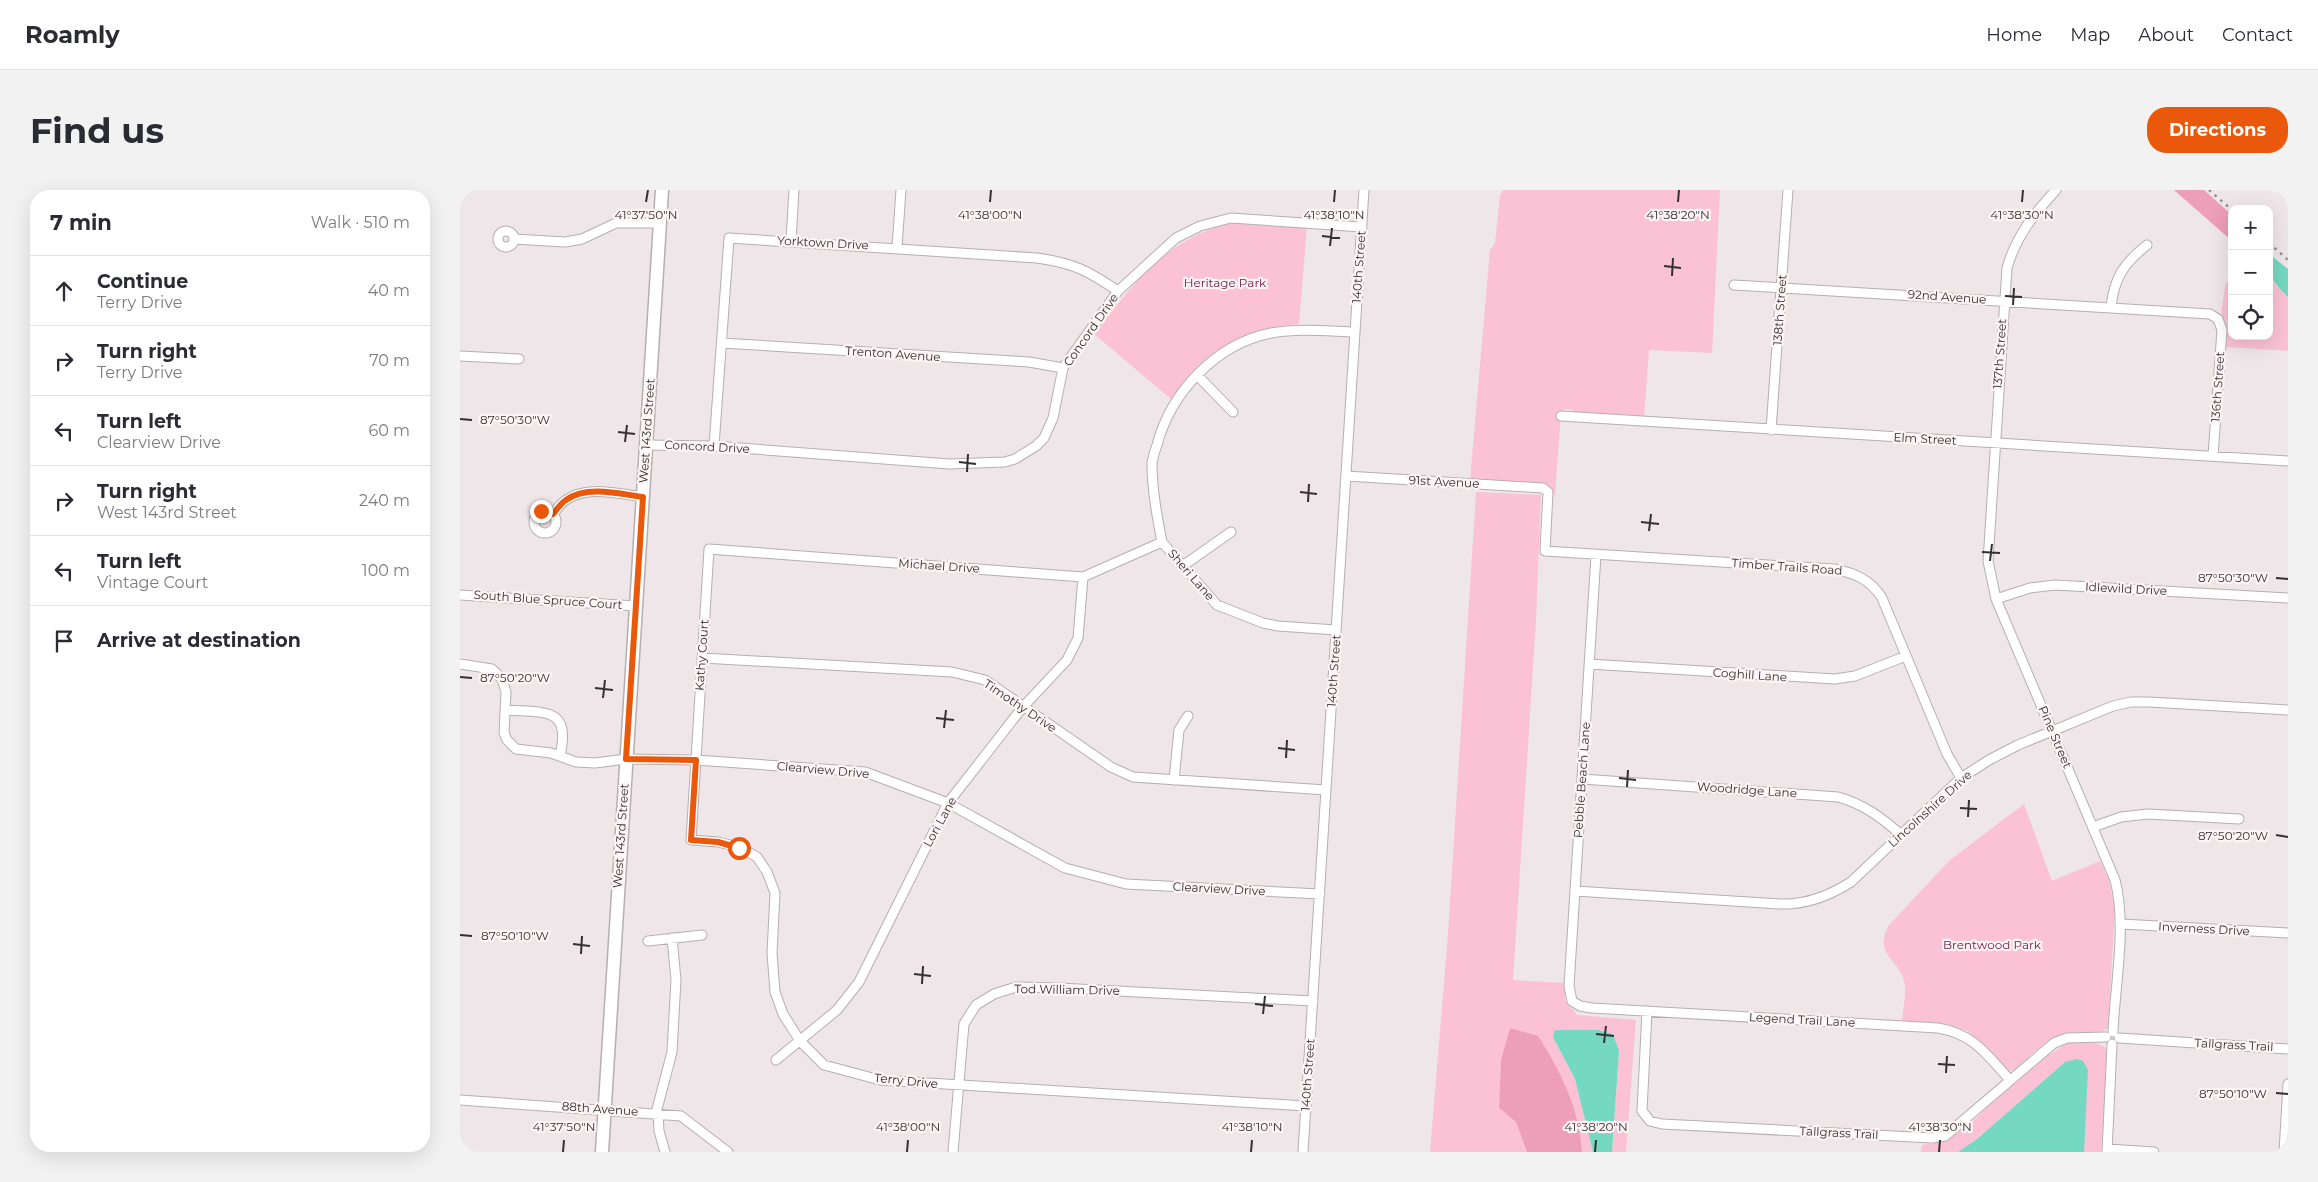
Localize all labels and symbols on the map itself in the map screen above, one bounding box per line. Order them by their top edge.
text: 41°37'50"N [615,207,677,222]
text: 41°38'00"N [958,207,1022,222]
text: 41°38'10"N [1303,207,1365,222]
text: 41°38'20"N [1646,207,1710,222]
text: 41°38'30"N [1990,207,2054,222]
street label: 140th Street [1348,230,1369,304]
street label: Yorktown Drive [777,233,869,252]
street label: 138th Street [1770,274,1789,346]
park label: Heritage Park [1184,275,1267,290]
street label: 92nd Avenue [1907,286,1987,307]
street label: Concord Drive [1060,290,1121,369]
street label: 137th Street [1990,318,2009,390]
street label: Trenton Avenue [845,343,941,364]
street label: 136th Street [2208,351,2227,423]
street label: West 143rd Street [635,378,658,484]
text: 87°50'30"W [480,412,550,427]
street label: Elm Street [1893,429,1957,448]
street label: Concord Drive [664,437,750,456]
street label: 91st Avenue [1408,472,1480,491]
route end [530,500,553,523]
street label: Sheri Lane [1165,546,1218,603]
street label: Michael Drive [898,555,980,576]
street label: Timber Trails Road [1731,555,1843,578]
text: 87°50'30"W [2198,570,2268,585]
street label: Idlewild Drive [2085,579,2167,598]
street label: South Blue Spruce Court [473,587,623,612]
street label: Kathy Court [692,619,711,691]
street label: 140th Street [1323,634,1344,708]
street label: Coghill Lane [1712,664,1788,685]
text: 87°50'20"W [480,670,550,685]
street label: Timothy Drive [981,676,1059,735]
street label: Pine Street [2036,703,2075,771]
street label: Pebble Beach Lane [1570,721,1593,838]
street label: Clearview Drive [776,758,870,781]
street label: Lincolnshire Drive [1885,767,1975,850]
street label: Woodridge Lane [1697,779,1797,800]
street label: West 143rd Street [609,783,632,889]
street label: Lori Lane [920,794,959,849]
text: 87°50'20"W [2198,828,2268,843]
route start [728,837,751,860]
street label: Clearview Drive [1172,879,1266,898]
street label: Inverness Drive [2158,919,2250,938]
text: 87°50'10"W [481,928,549,943]
park label: Brentwood Park [1943,937,2042,952]
street label: Tod William Drive [1014,981,1120,998]
street label: Legend Trail Lane [1749,1009,1856,1030]
street label: Tallgrass Trail [2194,1035,2274,1054]
street label: 140th Street [1297,1038,1318,1112]
street label: Terry Drive [873,1070,939,1091]
text: 87°50'10"W [2199,1086,2267,1101]
street label: 88th Avenue [561,1098,639,1119]
text: 41°37'50"N [533,1119,595,1134]
text: 41°38'00"N [876,1119,940,1134]
text: 41°38'10"N [1221,1119,1283,1134]
text: 41°38'20"N [1564,1119,1628,1134]
text: 41°38'30"N [1908,1119,1972,1134]
street label: Tallgrass Trail [1799,1123,1879,1142]

